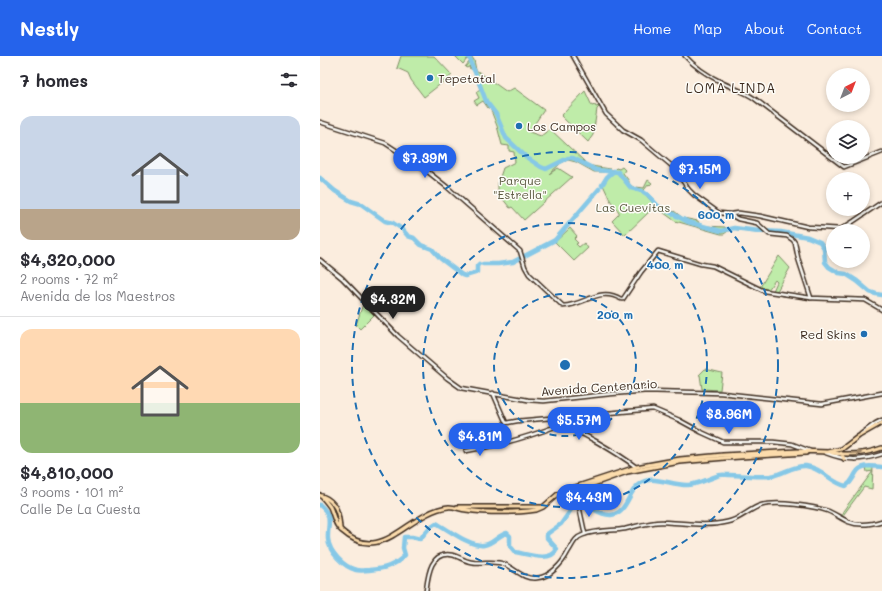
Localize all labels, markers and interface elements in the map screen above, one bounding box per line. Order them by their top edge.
text: Nestly [20,16,79,41]
text: Home [633,19,671,38]
text: Map [693,19,722,38]
text: About [744,19,785,38]
text: Contact [807,19,862,38]
north arrow [826,68,870,112]
map controls [826,68,870,268]
text: 7 homes [20,69,88,91]
icon: filters [278,69,300,91]
place label: Tepetatal [438,70,495,86]
marker: Tepetatal [425,73,435,83]
district label: LOMA LINDA [686,79,776,96]
place label: Los Campos [527,118,596,134]
button: layers [826,120,870,164]
marker: Los Campos [514,121,524,131]
icon: home [124,142,196,214]
pin: $7.39M [392,145,458,179]
text: $7.39M [402,149,448,166]
pin: $7.15M [667,156,733,190]
text: $7.15M [678,160,722,177]
park label: Parque "Estrella" [493,172,547,202]
button: + [826,172,870,216]
park label: Las Cuevitas [596,199,670,215]
text: 600 m [698,206,734,222]
button: − [826,224,870,268]
text: $4,320,000 [20,248,115,270]
text: 400 m [647,256,683,272]
text: 2 rooms · 72 m² [20,270,118,287]
pin: $4.32M [360,286,426,320]
text: Avenida de los Maestros [20,287,175,304]
text: $4.32M [370,290,416,307]
text: 200 m [597,306,633,322]
place label: Red Skins [800,326,856,342]
marker: Red Skins [859,329,869,339]
icon: home [124,355,196,427]
centre of rings [558,358,572,372]
street label: Avenida Centenario [540,375,658,399]
pin: $8.96M [696,401,762,435]
text: $8.96M [706,405,752,422]
pin: $5.57M [546,407,612,441]
text: $5.57M [557,411,601,428]
pin: $4.81M [447,423,513,457]
text: $4.81M [458,427,502,444]
one-way arrow [850,450,862,457]
text: $4,810,000 [20,461,114,483]
text: 3 rooms · 101 m² [20,483,123,500]
pin: $4.43M [556,484,622,518]
text: $4.43M [566,488,612,505]
text: Calle De La Cuesta [20,500,141,517]

